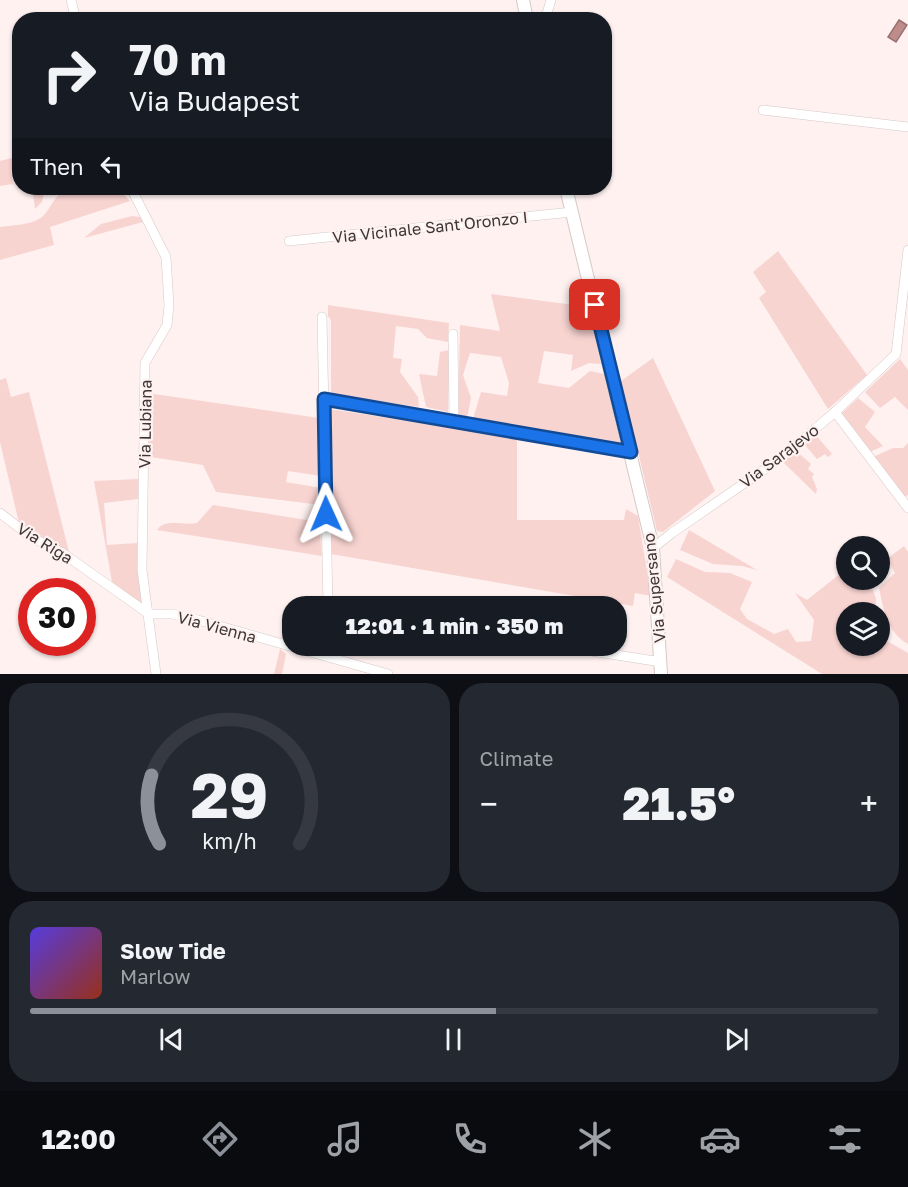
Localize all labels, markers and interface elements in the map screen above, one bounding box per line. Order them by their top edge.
text: 70 m [129,34,226,84]
icon: right [30,36,108,114]
text: Via Budapest [129,85,300,117]
icon: left [95,150,128,183]
text: Then [30,153,83,180]
street label: Via Vicinale Sant'Oronzo I [331,207,529,247]
pin [569,279,620,330]
icon: arrive [578,288,611,321]
street label: Via Lubiana [134,380,156,468]
street label: Via Sarajevo [735,420,823,492]
position arrow [294,482,358,546]
street label: Via Riga [13,518,77,568]
street label: Via Supersano [638,532,670,644]
map controls [836,536,890,656]
button: search [836,536,890,590]
speed limit sign: 30 [18,578,96,656]
button: layers [836,602,890,656]
street label: Via Vienna [175,607,259,647]
text: 12:01 · 1 min · 350 m [346,612,563,639]
text: Climate [480,746,553,770]
text: 29 [190,757,268,832]
text: 21.5° [623,776,735,830]
text: − [480,784,498,823]
text: + [860,784,878,823]
text: km/h [202,829,257,855]
text: Slow Tide [120,937,226,964]
text: Marlow [120,964,191,988]
icon: previous [155,1023,188,1056]
icon: pause [437,1023,470,1056]
icon: next [720,1023,753,1056]
icon: directions [199,1118,241,1160]
icon: music [324,1118,366,1160]
icon: phone [449,1118,491,1160]
icon: climate [574,1118,616,1160]
icon: car [699,1118,741,1160]
icon: filters [824,1118,866,1160]
text: 12:00 [42,1123,116,1155]

